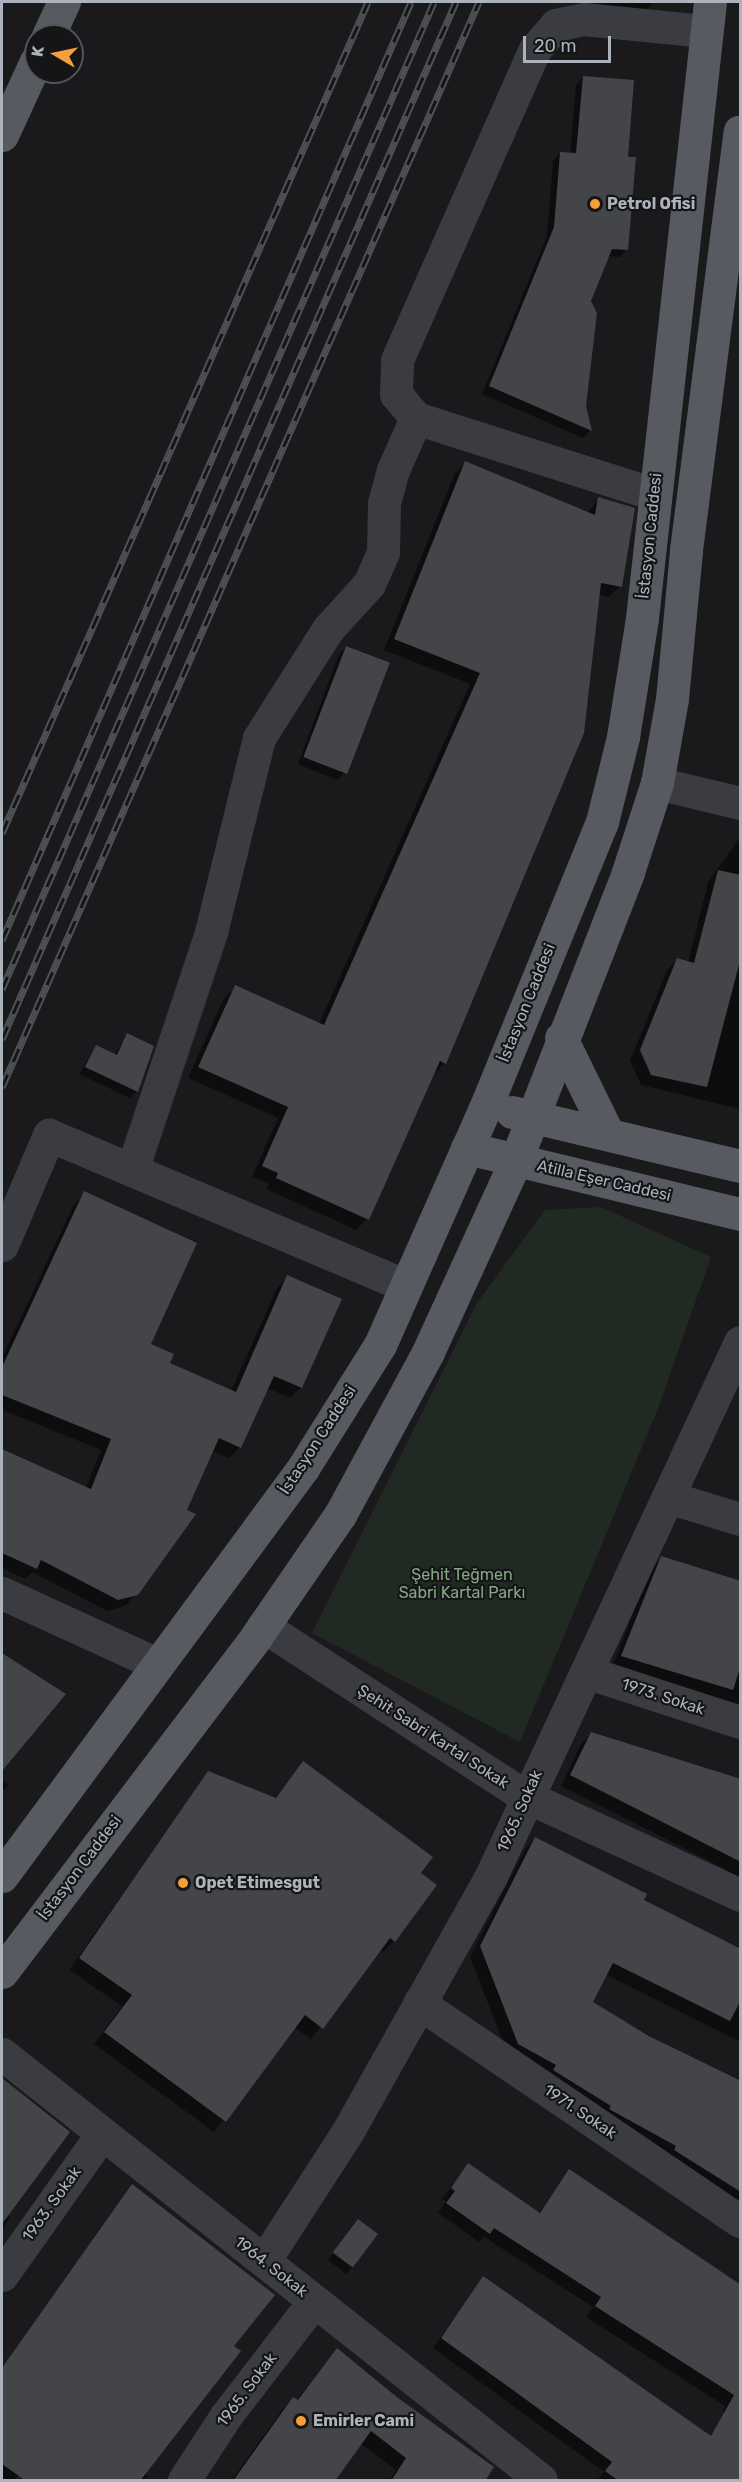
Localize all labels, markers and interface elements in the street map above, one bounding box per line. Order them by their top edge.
north arrow [24,24,84,84]
scale bar [526,24,614,62]
text: 20 m [534,35,576,57]
text: K [27,45,48,58]
place label: Petrol Ofisi [607,194,695,214]
marker: Petrol Ofisi [588,197,602,211]
street label: İstasyon Caddesi [634,472,666,600]
street label: İstasyon Caddesi [494,941,560,1065]
street label: Atilla Eşer Caddesi [535,1156,673,1206]
street label: İstasyon Caddesi [276,1382,360,1498]
park label: Şehit Teğmen Sabri Kartal Parkı [399,1565,525,1603]
street label: 1973. Sokak [619,1675,707,1719]
street label: Şehit Sabri Kartal Sokak [354,1681,512,1793]
street label: 1965. Sokak [493,1767,547,1855]
street label: İstasyon Caddesi [34,1812,126,1924]
place label: Opet Etimesgut [195,1873,320,1893]
marker: Opet Etimesgut [176,1876,190,1890]
street label: 1971. Sokak [540,2081,620,2143]
street label: 1963. Sokak [18,2163,86,2245]
street label: 1964. Sokak [231,2232,311,2302]
street label: 1965. Sokak [213,2349,281,2431]
place label: Emirler Cami [313,2411,414,2431]
marker: Emirler Cami [294,2414,308,2428]

